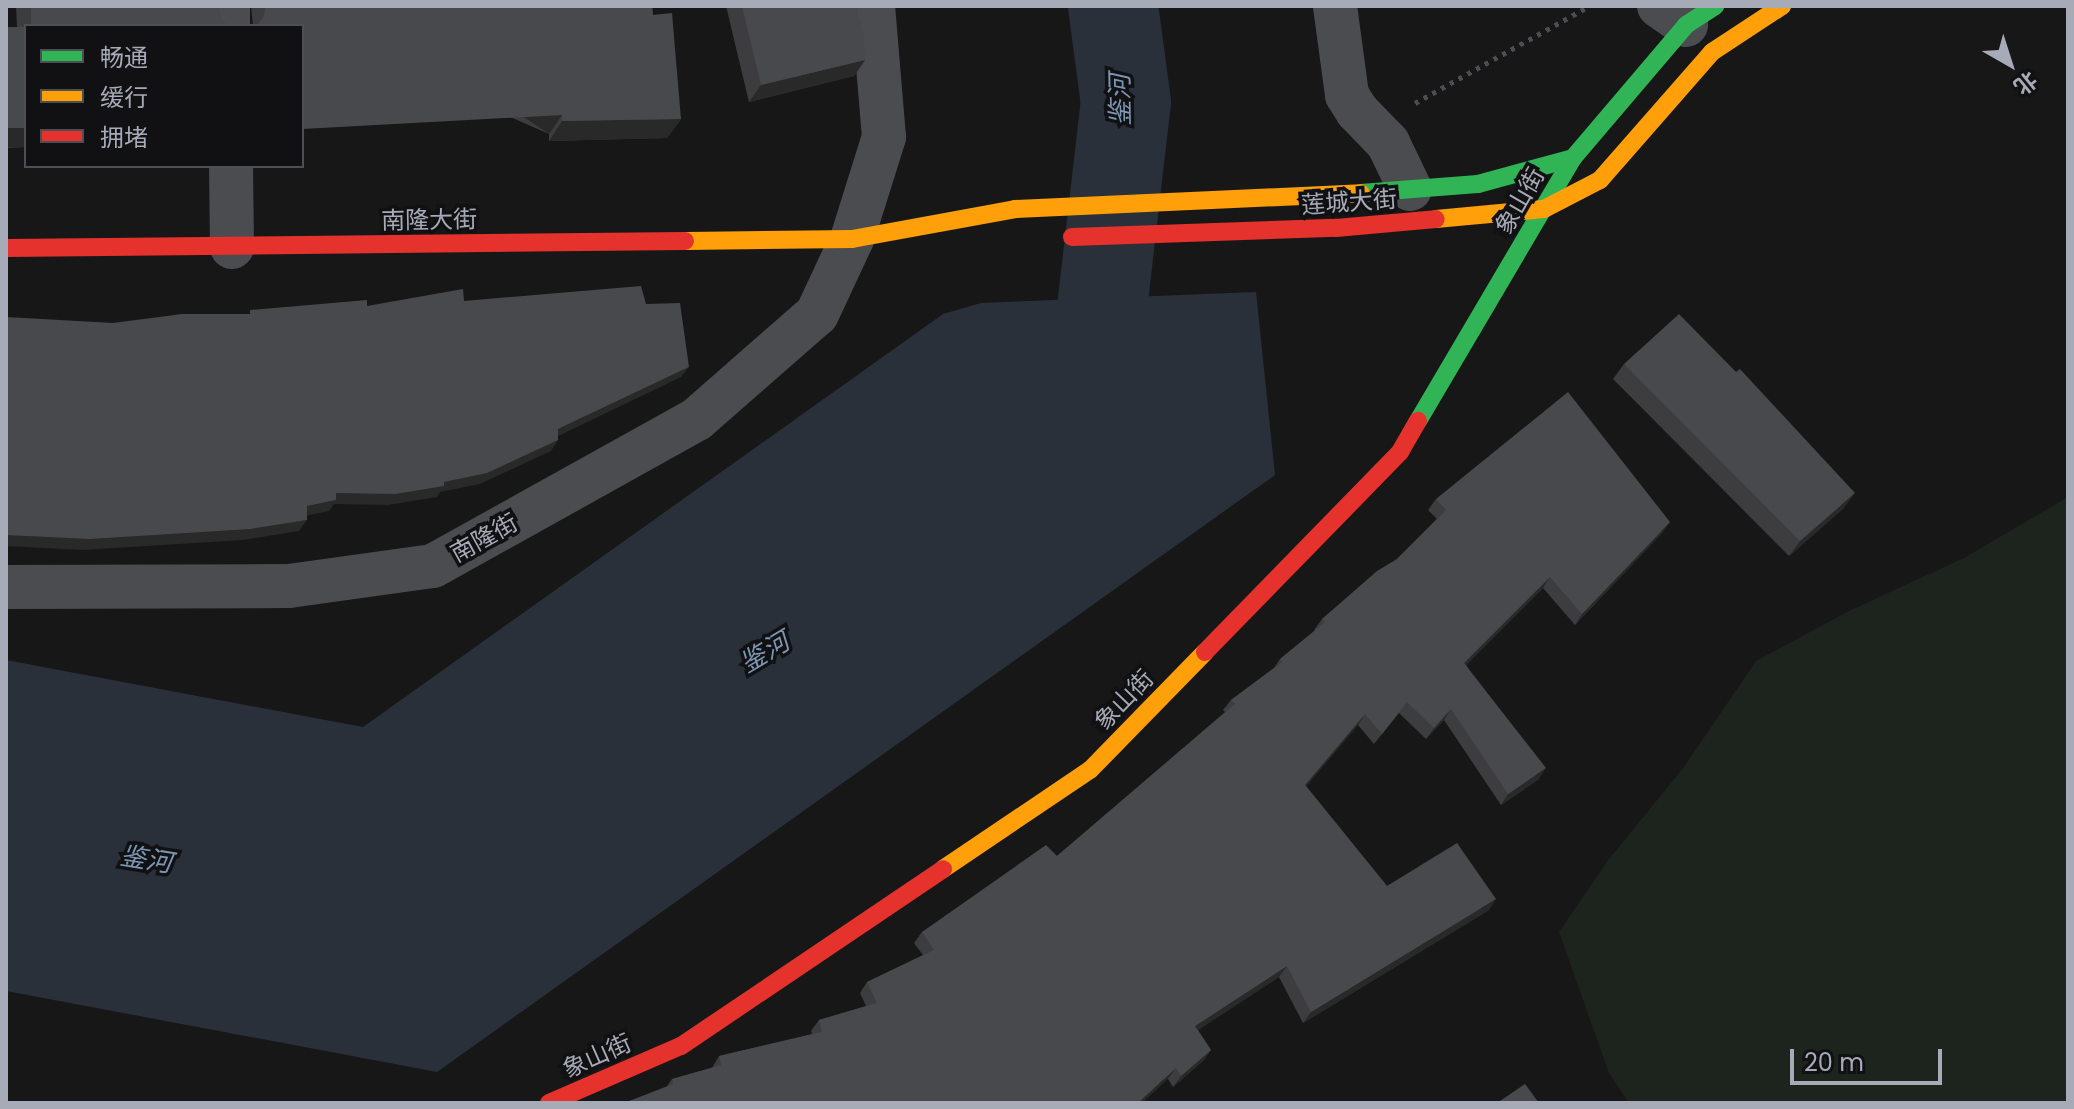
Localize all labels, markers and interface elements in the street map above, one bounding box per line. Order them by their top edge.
legend [24,24,304,168]
north arrow [1970,24,2050,104]
text: 畅通 [100,41,148,74]
text: 北 [2007,64,2044,102]
water label: 鉴河 [1105,74,1137,126]
text: 缓行 [100,81,148,114]
text: 拥堵 [100,121,148,154]
street label: 象山街 [1490,163,1550,239]
street label: 莲城大街 [1300,184,1398,220]
street label: 南隆大街 [381,205,477,235]
street label: 南隆街 [446,508,522,568]
water label: 鉴河 [735,626,795,680]
street label: 象山街 [1089,664,1159,736]
water label: 鉴河 [118,841,174,879]
street label: 象山街 [558,1028,636,1084]
scale bar [1794,1033,1946,1083]
text: 20 m [1804,1046,1864,1079]

